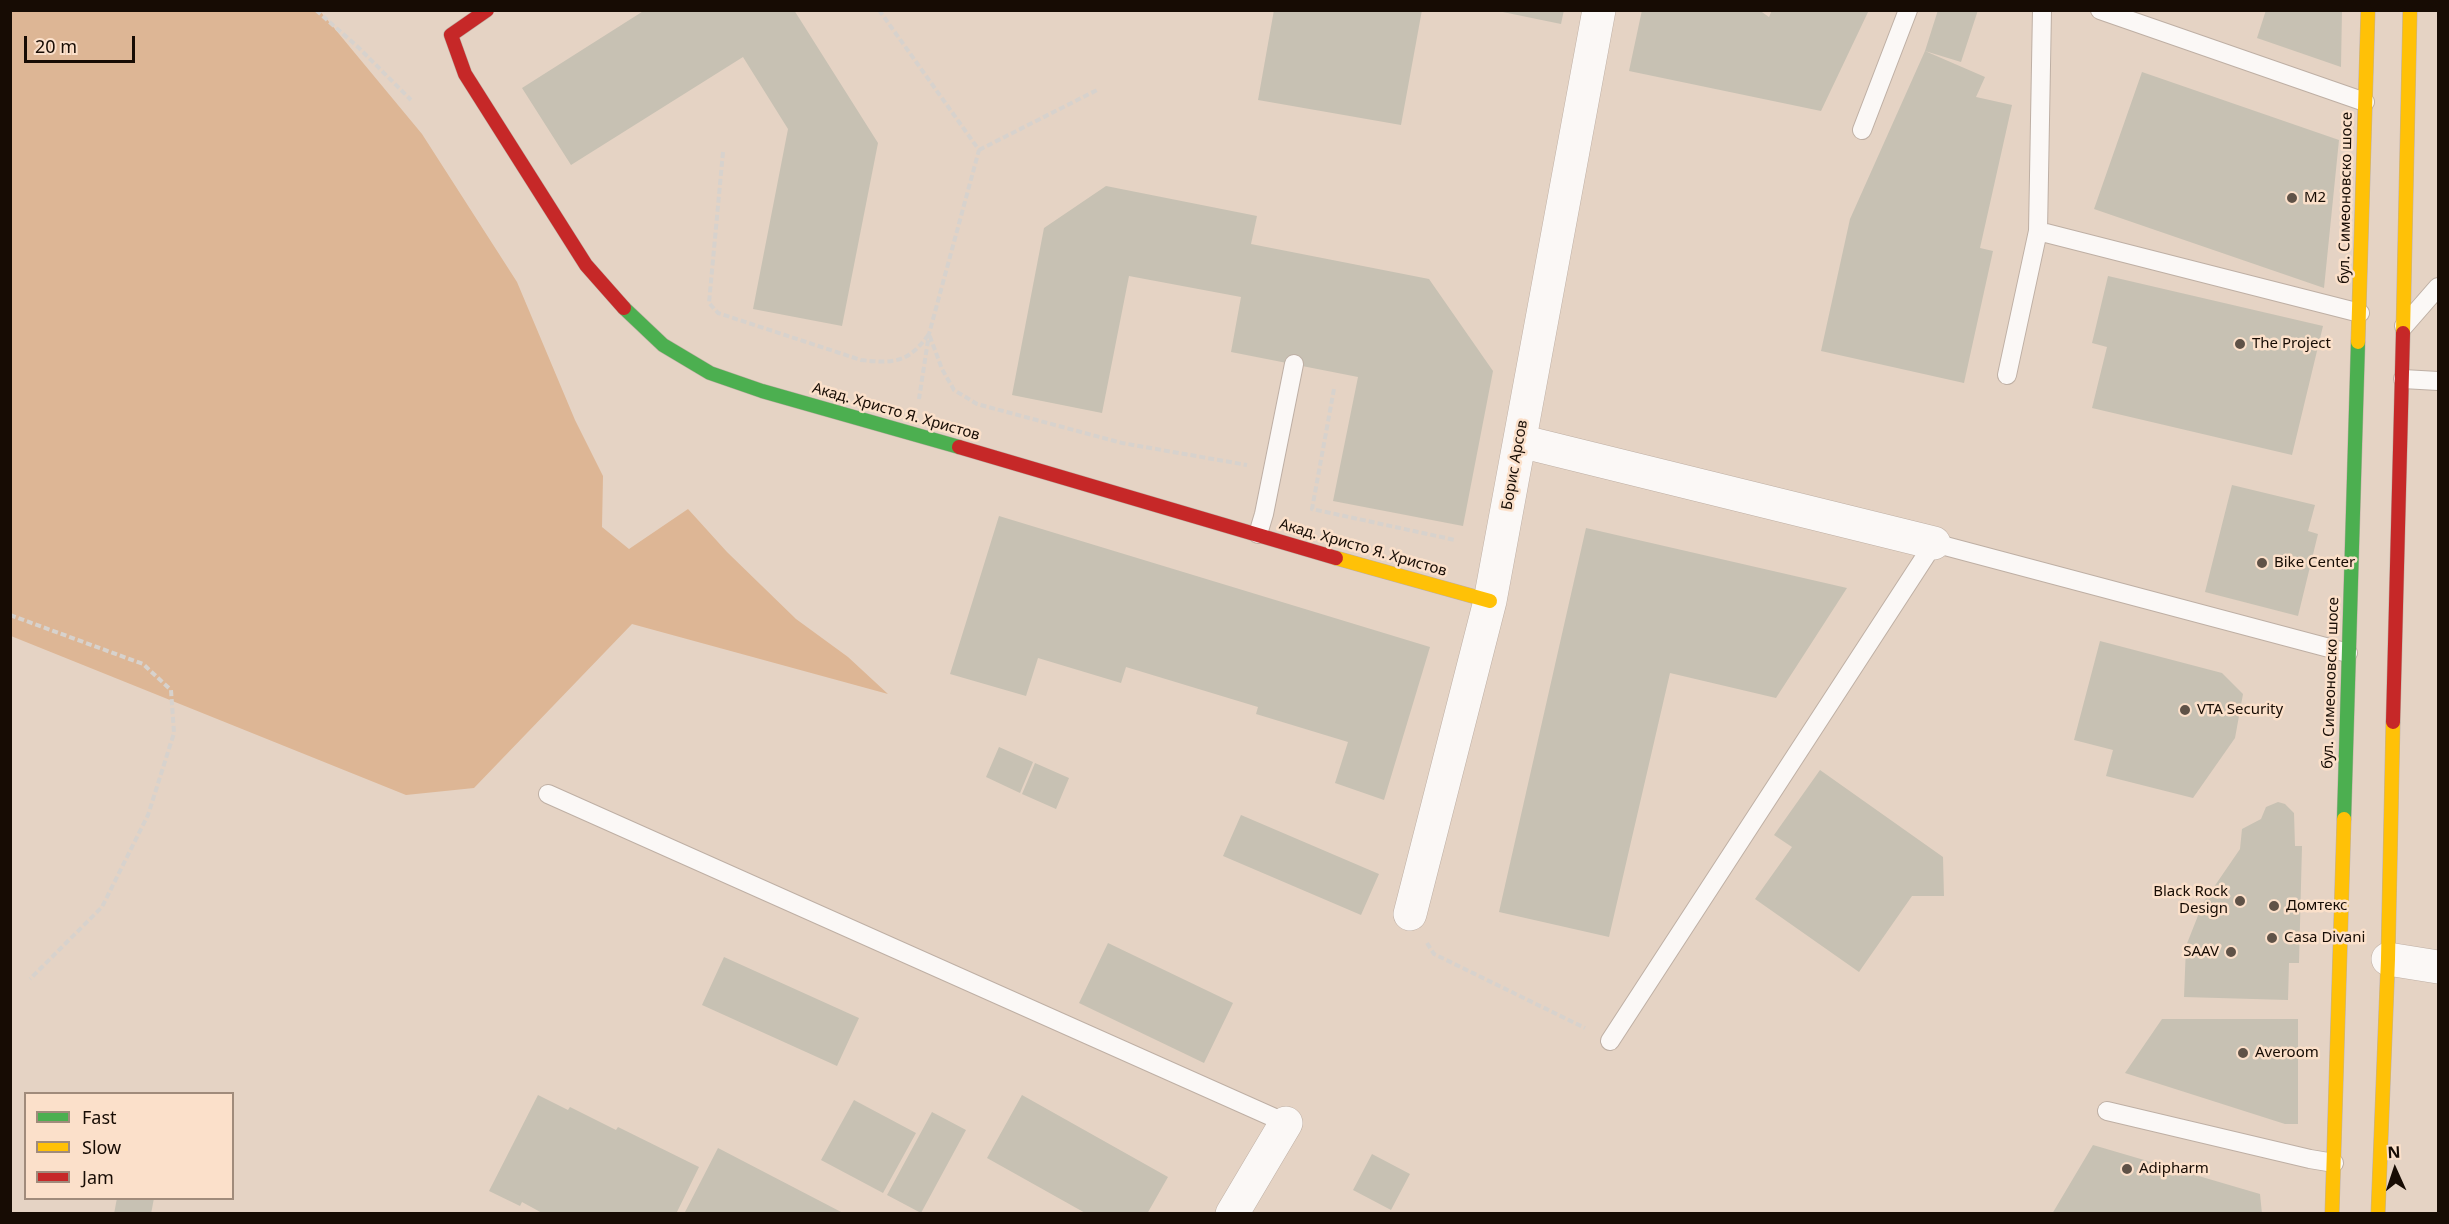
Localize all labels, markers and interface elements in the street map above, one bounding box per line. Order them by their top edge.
scale bar [27,24,138,62]
text: 20 m [35,34,77,58]
street label: бул. Симеоновско шосе [2336,112,2356,284]
place label: M2 [2304,189,2326,207]
marker: M2 [2285,191,2299,205]
place label: The Project [2252,335,2331,353]
marker: The Project [2233,337,2247,351]
street label: Акад. Христо Я. Христов [810,379,982,445]
street label: Борис Арсов [1498,419,1532,511]
street label: Акад. Христо Я. Христов [1277,515,1449,581]
place label: Bike Center [2274,554,2355,572]
marker: Bike Center [2255,556,2269,570]
street label: бул. Симеоновско шосе [2319,597,2343,769]
place label: VTA Security [2197,701,2283,719]
marker: VTA Security [2178,703,2192,717]
place label: Black Rock Design [2153,883,2228,918]
marker: Black Rock Design [2233,894,2247,908]
place label: Домтекс [2286,897,2348,915]
marker: Домтекс [2267,899,2281,913]
place label: Casa Divani [2284,929,2365,947]
marker: Casa Divani [2265,931,2279,945]
place label: SAAV [2183,943,2219,961]
marker: SAAV [2224,945,2238,959]
place label: Averoom [2255,1044,2319,1062]
marker: Averoom [2236,1046,2250,1060]
legend [24,1092,234,1200]
text: Fast [82,1105,117,1129]
text: Slow [82,1135,121,1159]
north arrow [2365,1140,2425,1200]
text: N [2387,1141,2401,1163]
place label: Adipharm [2139,1160,2209,1178]
marker: Adipharm [2120,1162,2134,1176]
text: Jam [82,1165,114,1189]

